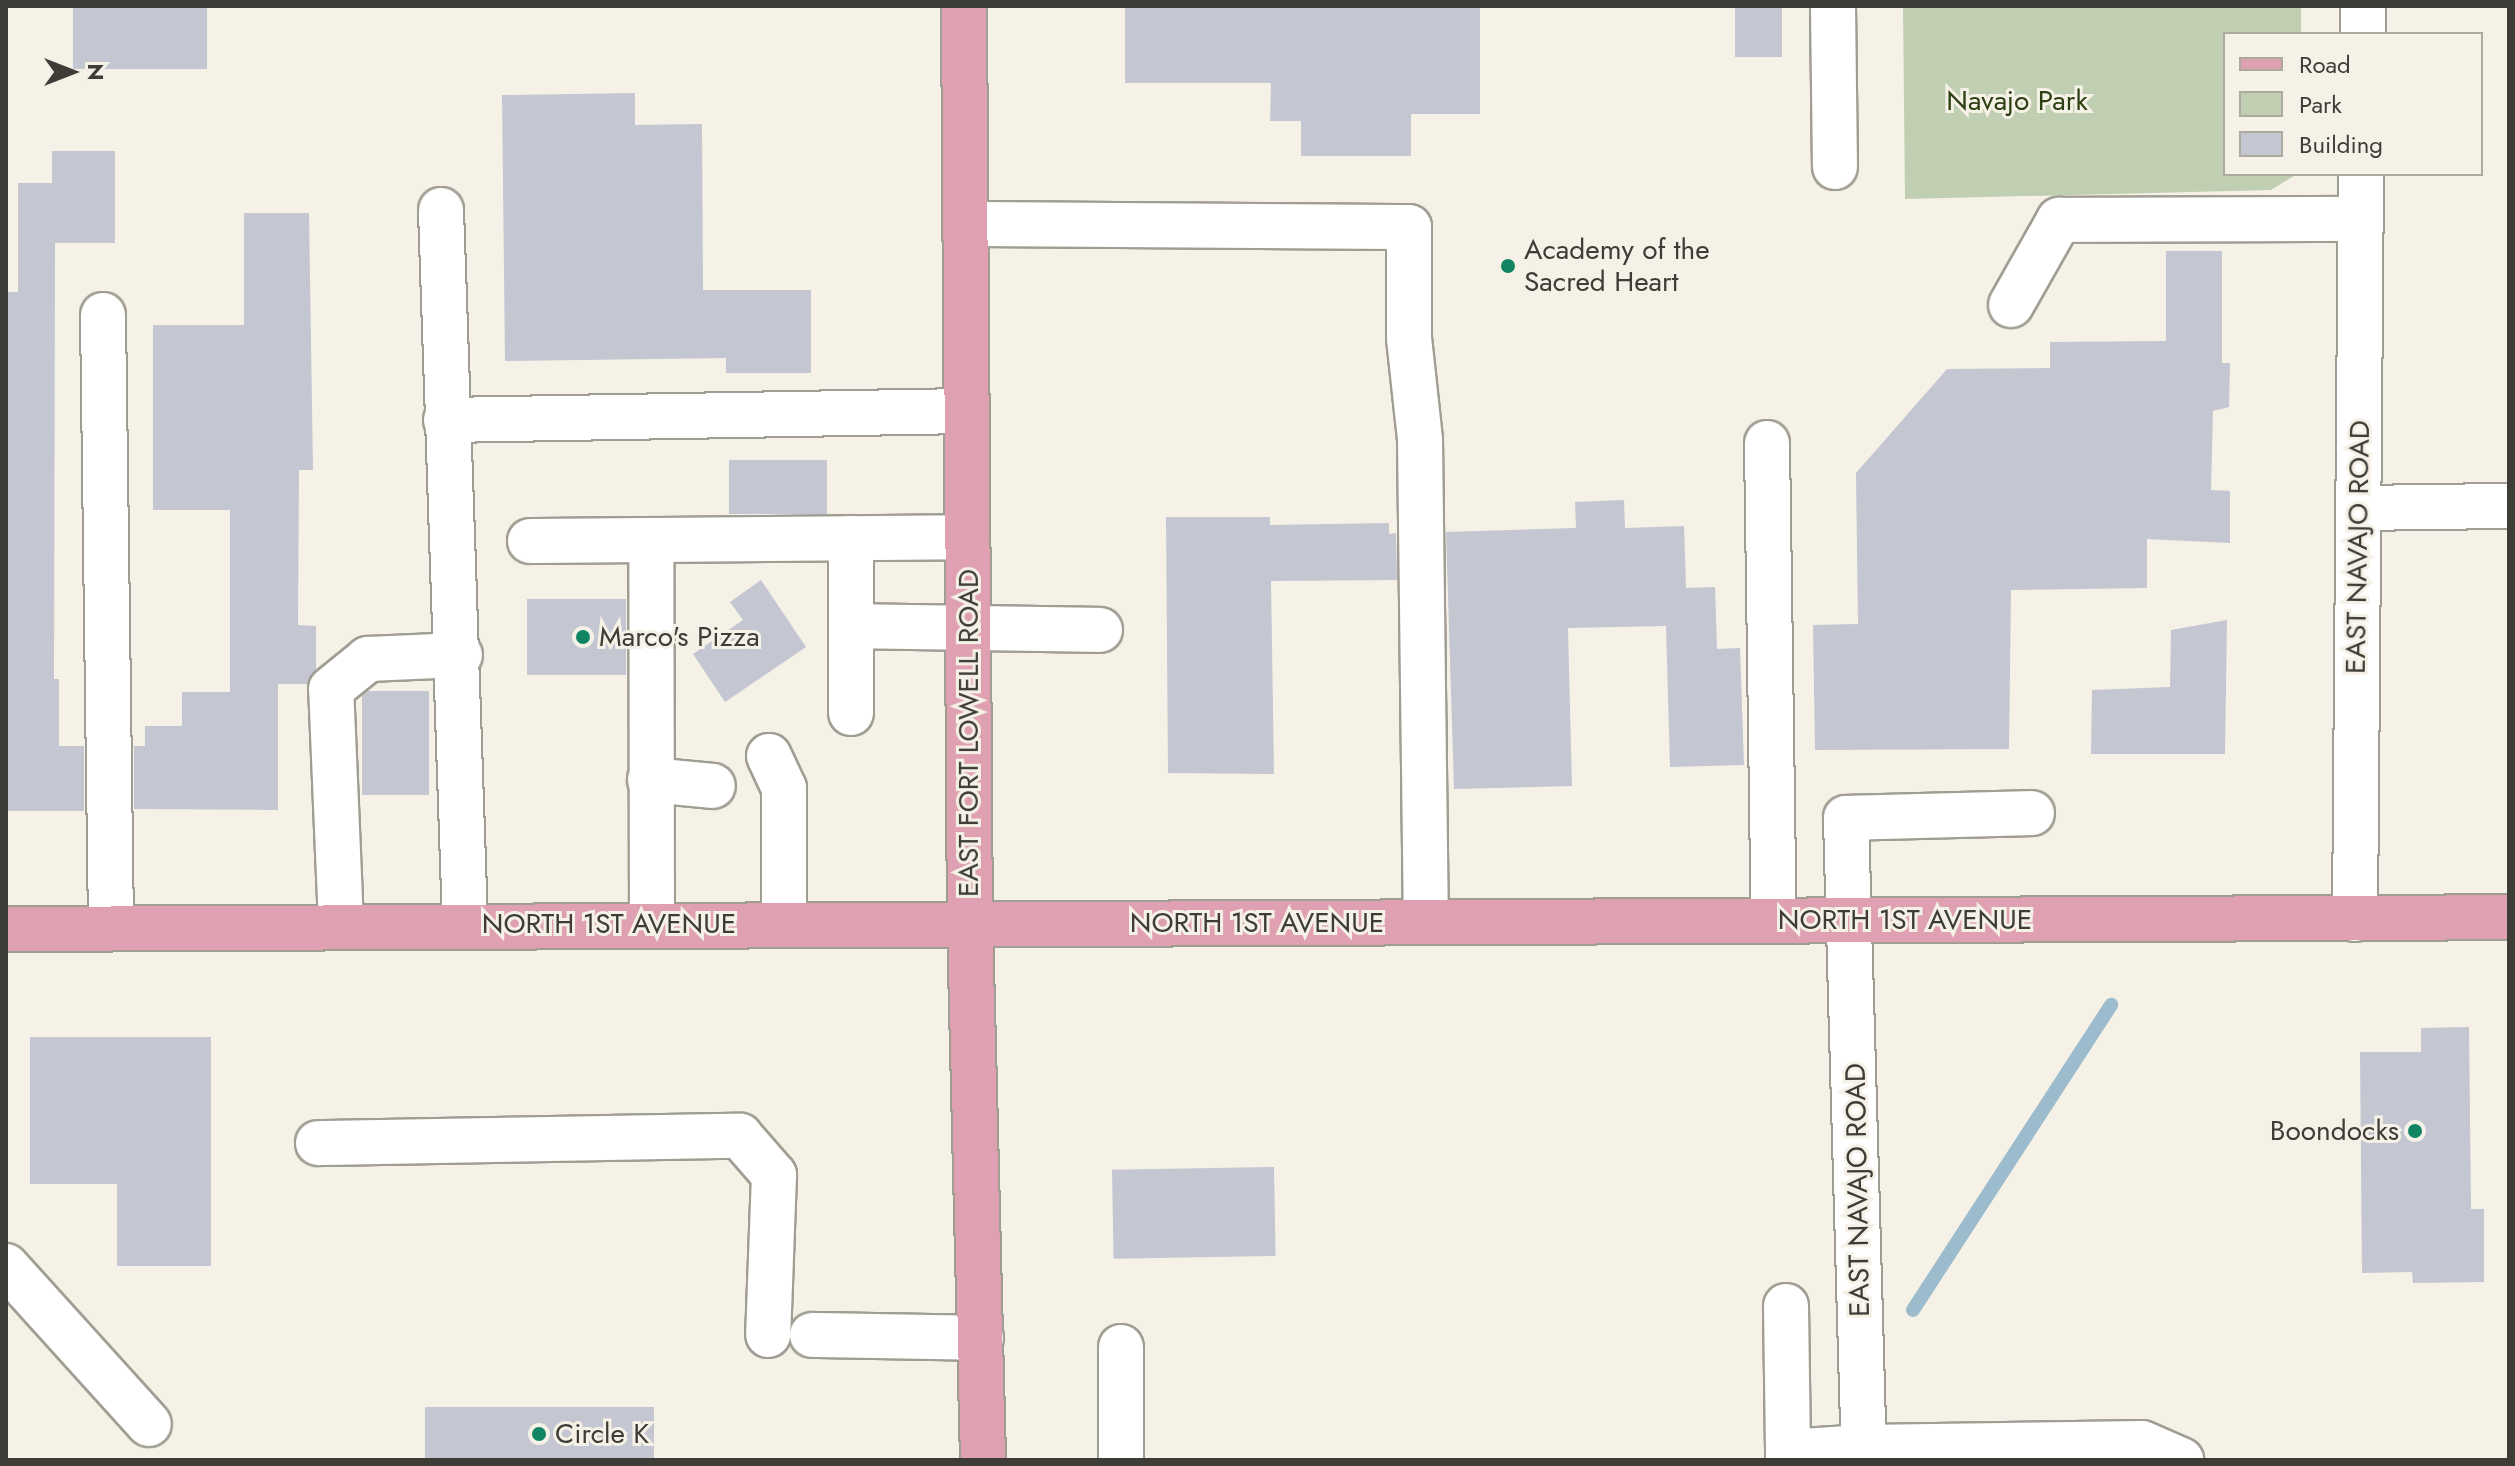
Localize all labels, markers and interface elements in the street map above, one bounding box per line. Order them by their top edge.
north arrow [32,32,112,112]
legend [2223,32,2483,176]
text: Road [2299,47,2351,82]
text: N [80,63,112,81]
park label: Navajo Park [1946,84,2088,118]
text: Park [2299,87,2342,122]
text: Building [2299,127,2383,162]
place label: Academy of the Sacred Heart [1524,233,1710,299]
marker: Academy of the Sacred Heart [1499,257,1517,275]
street label: EAST NAVAJO ROAD [2339,420,2377,674]
street label: EAST FORT LOWELL ROAD [952,569,986,897]
place label: Marco's Pizza [599,620,760,654]
marker: Marco's Pizza [574,628,592,646]
street label: NORTH 1ST AVENUE [1778,903,2032,937]
street label: NORTH 1ST AVENUE [1130,906,1384,940]
street label: NORTH 1ST AVENUE [482,907,736,941]
street label: EAST NAVAJO ROAD [1839,1063,1877,1317]
place label: Boondocks [2270,1114,2399,1148]
marker: Boondocks [2406,1122,2424,1140]
place label: Circle K [555,1417,649,1451]
marker: Circle K [530,1425,548,1443]

